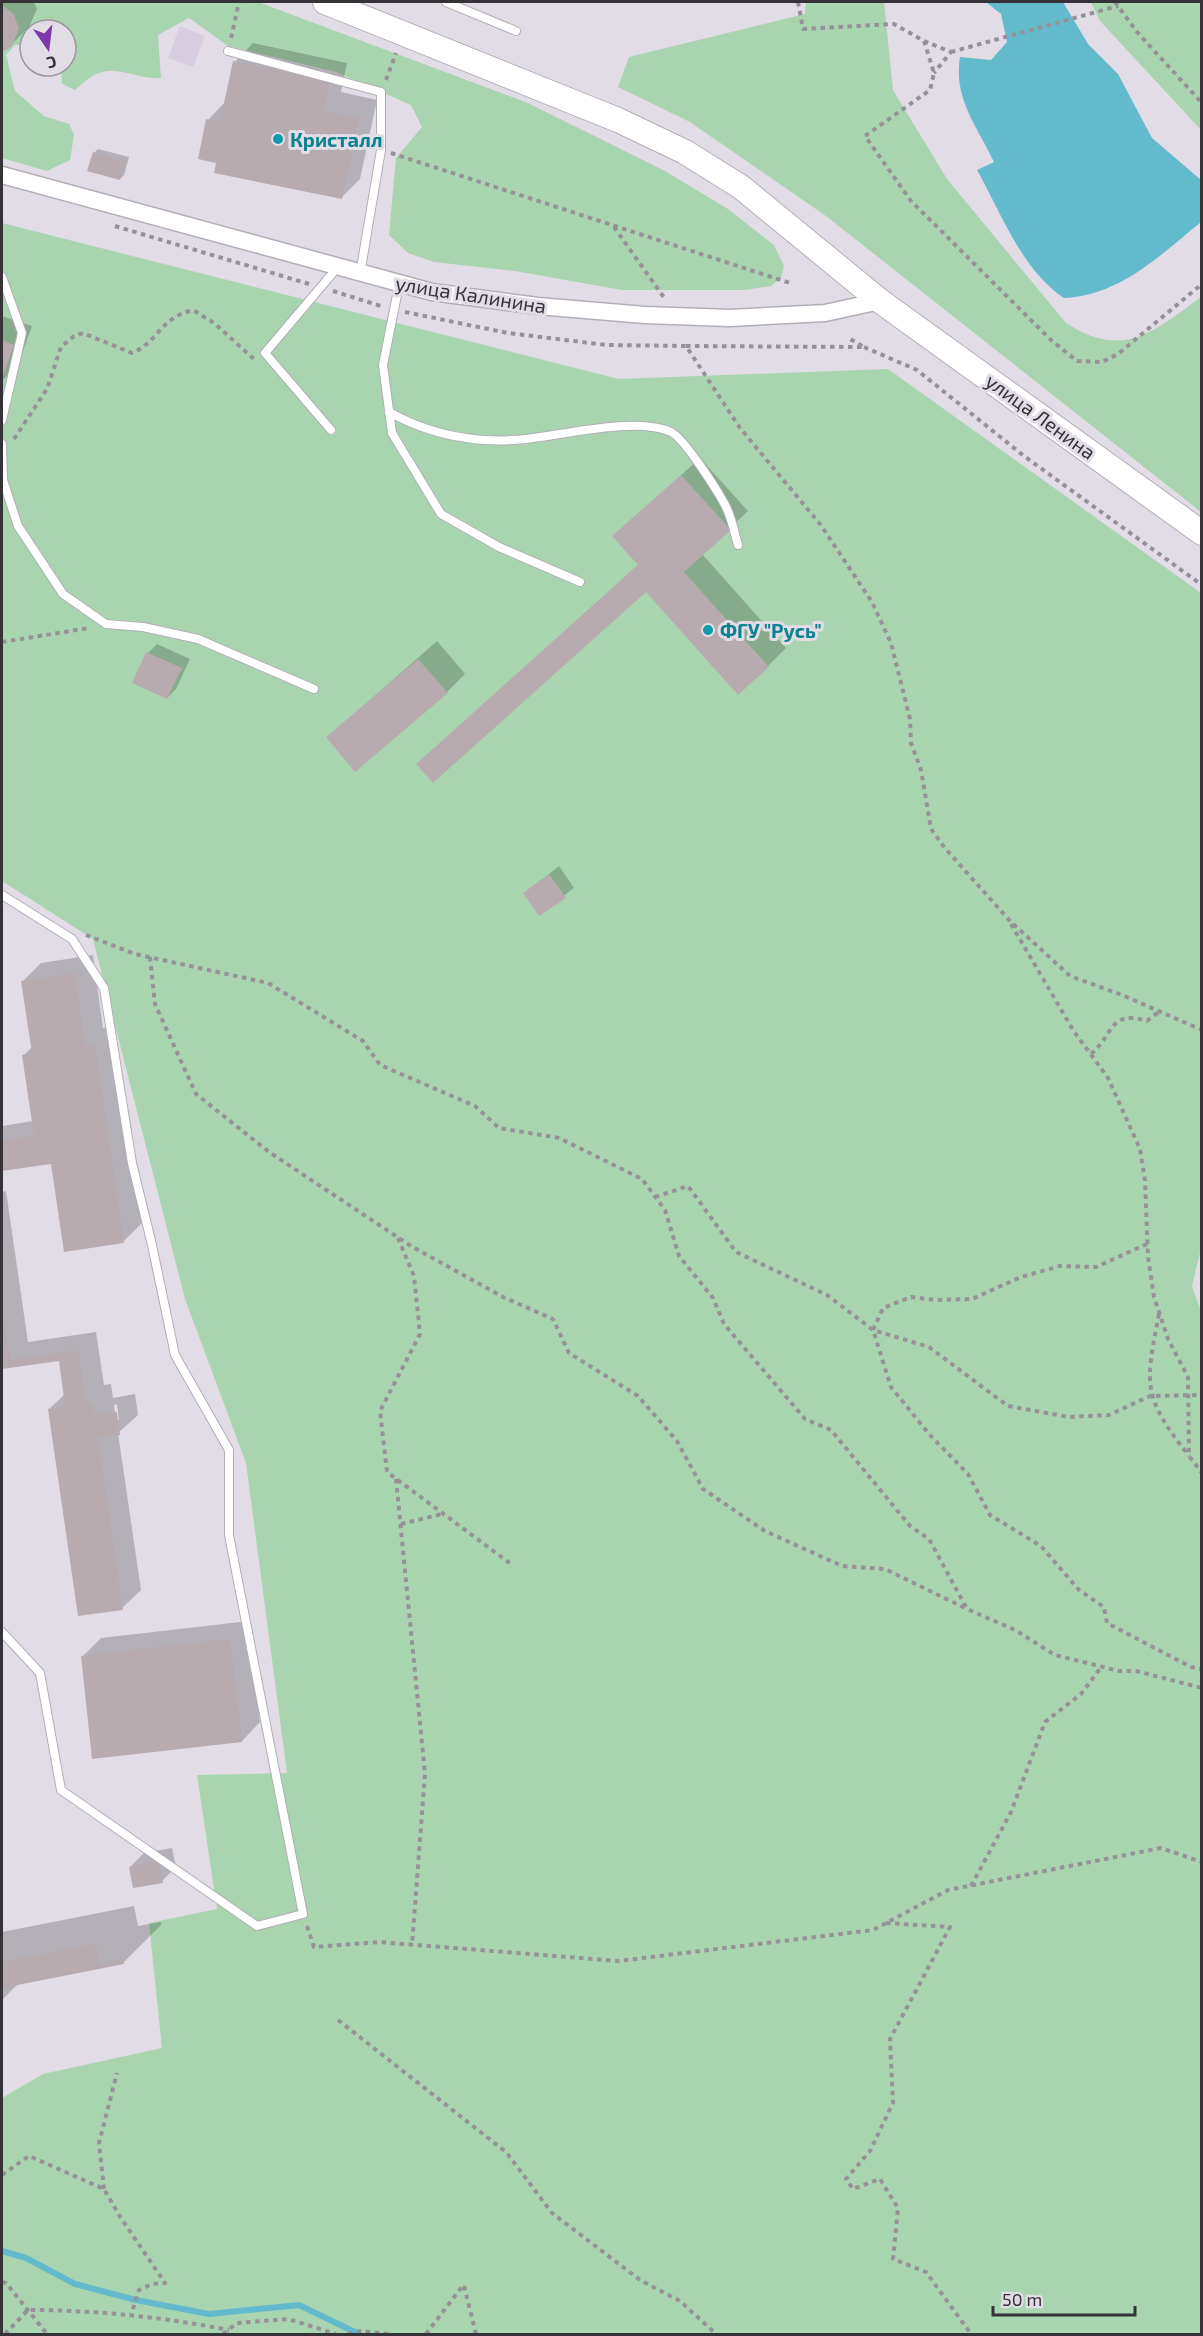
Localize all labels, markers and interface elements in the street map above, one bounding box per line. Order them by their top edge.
north arrow [18,18,78,78]
text: С [45,53,59,73]
place label: Кристалл [290,127,383,151]
marker: Кристалл [271,132,285,146]
street label: улица Калинина [394,270,548,319]
street label: улица Ленина [981,368,1101,465]
place label: ФГУ "Русь" [720,618,822,642]
marker: ФГУ "Русь" [701,623,715,637]
scale bar [993,2279,1136,2317]
text: 50 m [1002,2288,1042,2310]

